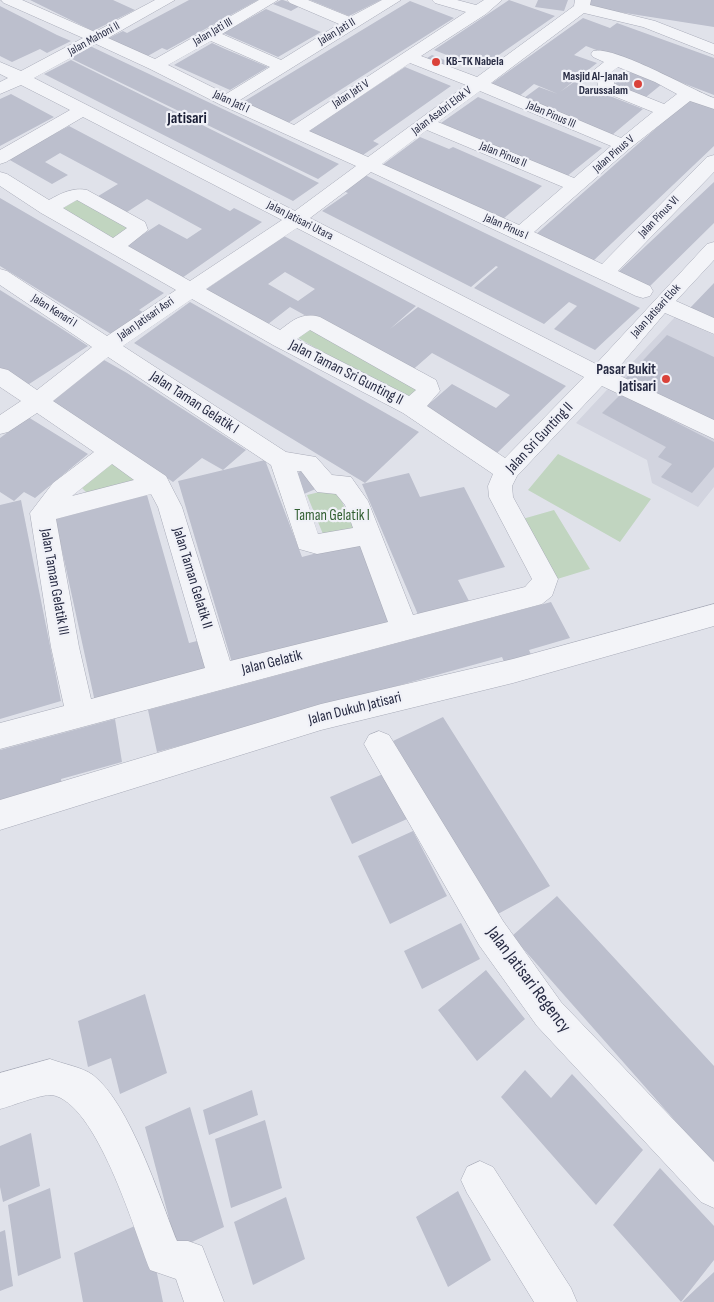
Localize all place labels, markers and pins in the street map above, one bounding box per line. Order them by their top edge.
place label: KB-TK Nabela [446,55,504,69]
marker: KB-TK Nabela [430,56,442,68]
place label: Masjid Al-Janah Darussalam [563,70,628,98]
marker: Masjid Al-Janah Darussalam [632,78,644,90]
place label: Pasar Bukit Jatisari [596,361,656,396]
marker: Pasar Bukit Jatisari [660,373,672,385]

